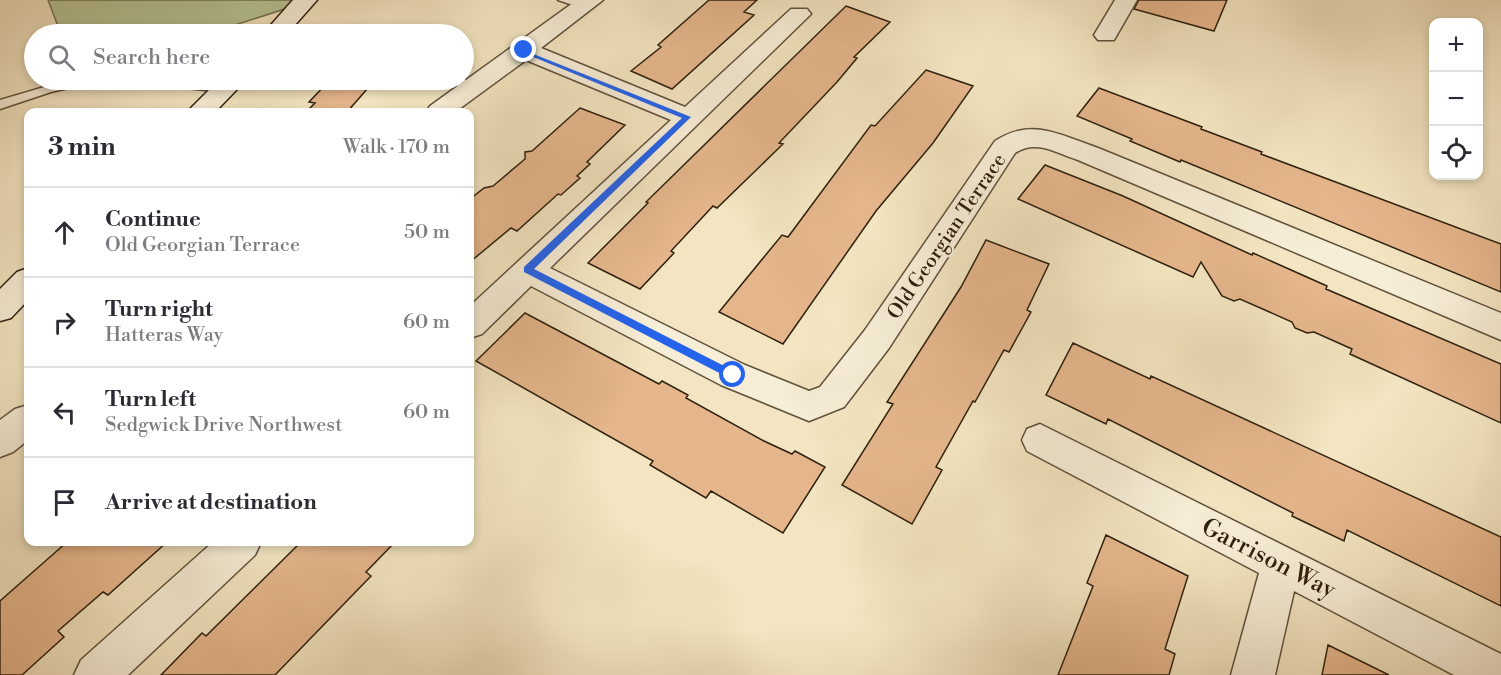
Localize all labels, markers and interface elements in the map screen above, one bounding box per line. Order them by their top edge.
map controls [1429,18,1483,180]
button: + [1429,18,1483,72]
search box [24,24,474,90]
route end [510,36,536,62]
icon: search [45,41,78,74]
text: Search here [93,44,210,71]
button: − [1429,72,1483,126]
button: locate [1429,126,1483,180]
text: 3 min [48,131,116,163]
text: Walk · 170 m [343,135,450,160]
street label: Old Georgian Terrace [882,149,1012,325]
text: Continue [105,206,201,233]
icon: ahead [48,216,81,249]
text: 50 m [404,220,450,245]
text: Old Georgian Terrace [105,233,300,258]
text: Turn right [105,296,213,323]
icon: right [48,306,81,339]
text: 60 m [403,310,450,335]
text: Hatteras Way [105,323,223,348]
route start [719,361,745,387]
text: Turn left [105,386,196,413]
icon: left [48,396,81,429]
text: 60 m [403,400,450,425]
text: Sedgwick Drive Northwest [105,413,342,438]
icon: arrive [48,486,81,519]
text: Arrive at destination [105,489,317,516]
street label: Garrison Way [1196,512,1341,606]

